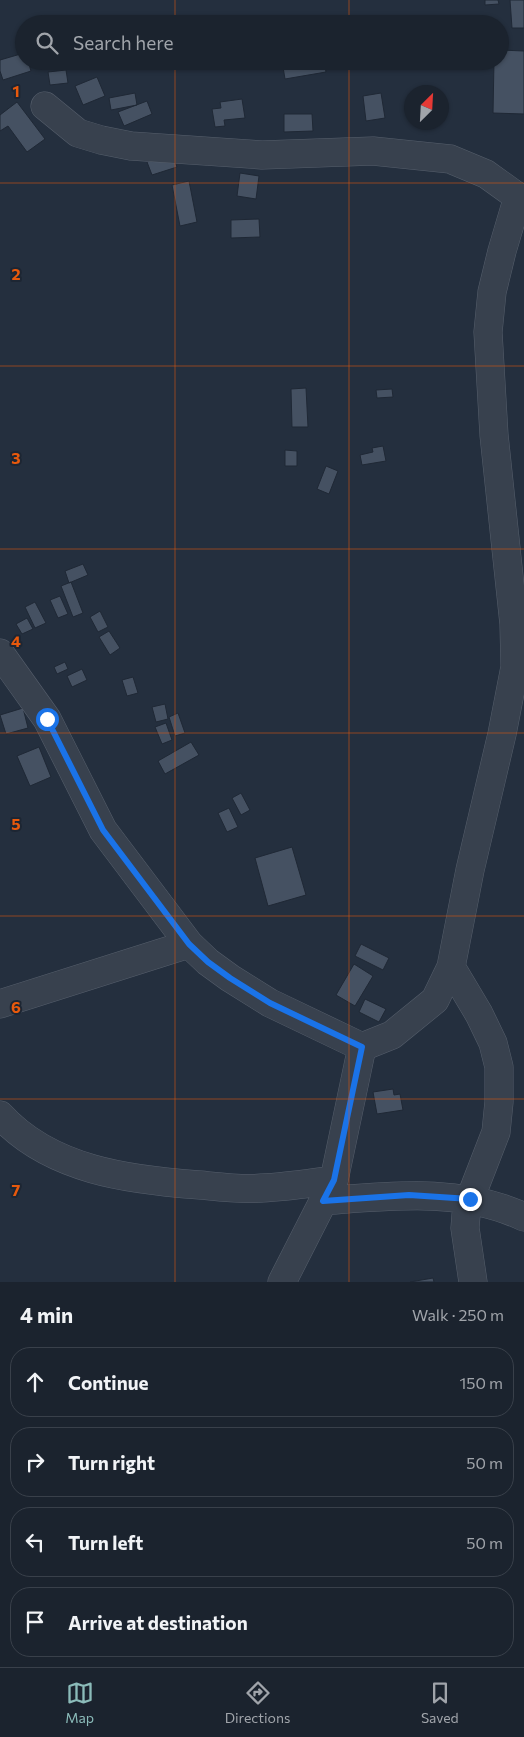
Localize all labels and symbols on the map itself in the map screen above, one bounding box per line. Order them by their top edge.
text: 1 [12,81,20,100]
north arrow [404,85,449,130]
text: 2 [11,264,21,283]
text: 3 [11,448,21,467]
text: 4 [11,631,21,650]
route start [36,708,59,731]
text: 5 [11,814,21,833]
text: 6 [11,997,21,1016]
text: 7 [12,1180,21,1199]
route end [459,1188,482,1211]

